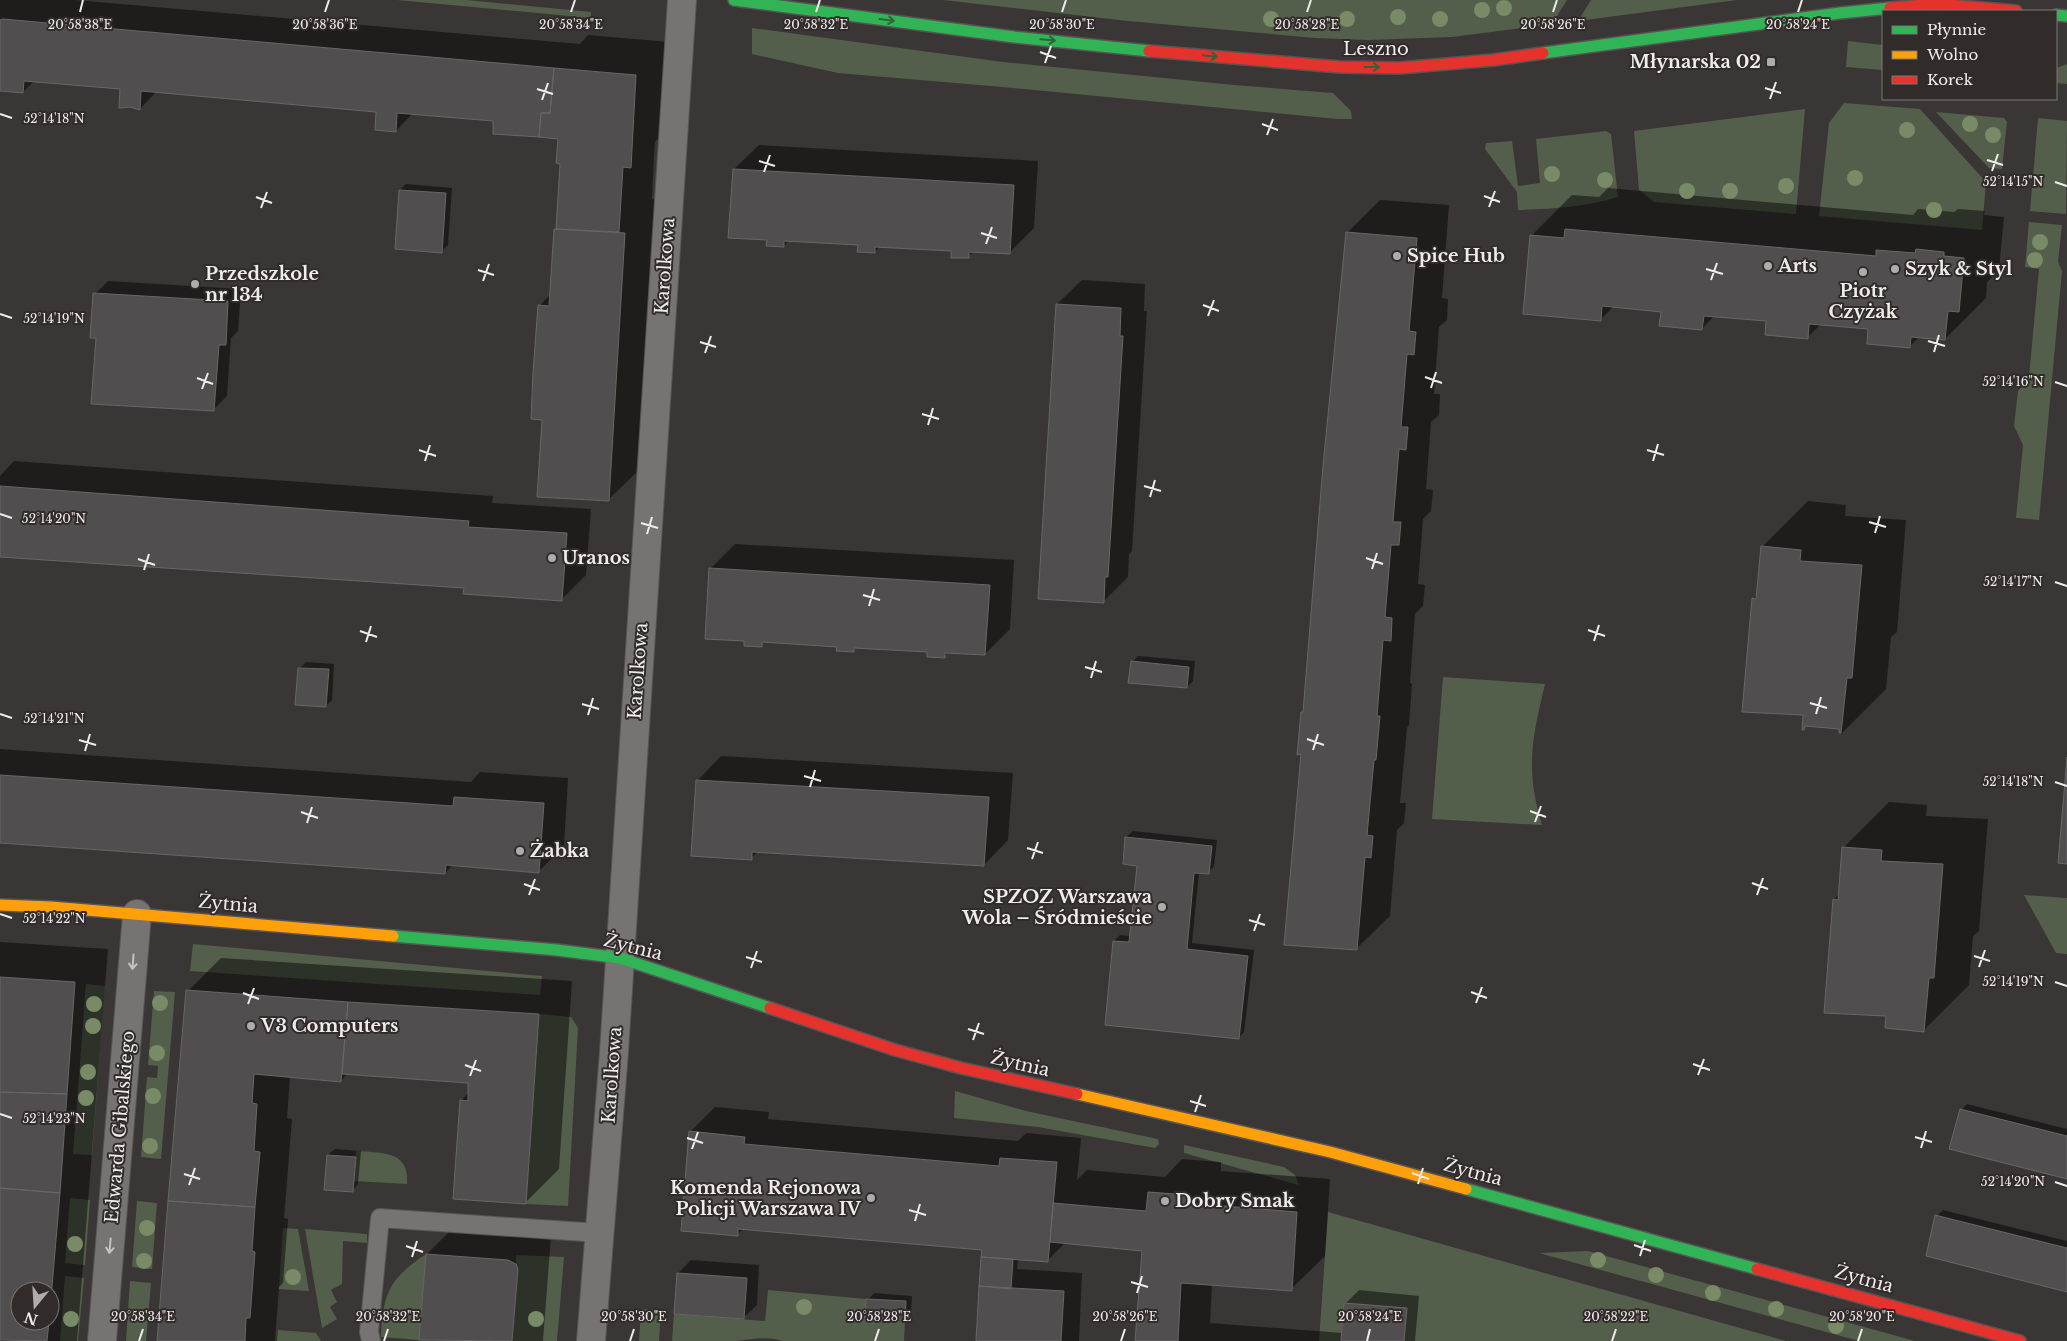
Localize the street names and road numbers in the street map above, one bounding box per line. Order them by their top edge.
street label: Leszno [1343,38,1409,60]
street label: Karolkowa [651,217,679,315]
street label: Karolkowa [624,622,652,720]
street label: Żytnia [197,889,259,918]
street label: Żytnia [601,928,665,965]
street label: Karolkowa [598,1026,626,1124]
street label: Edwarda Gibalskiego [101,1030,139,1224]
street label: Żytnia [988,1046,1052,1081]
street label: Żytnia [1441,1153,1505,1190]
street label: Żytnia [1832,1260,1896,1297]

